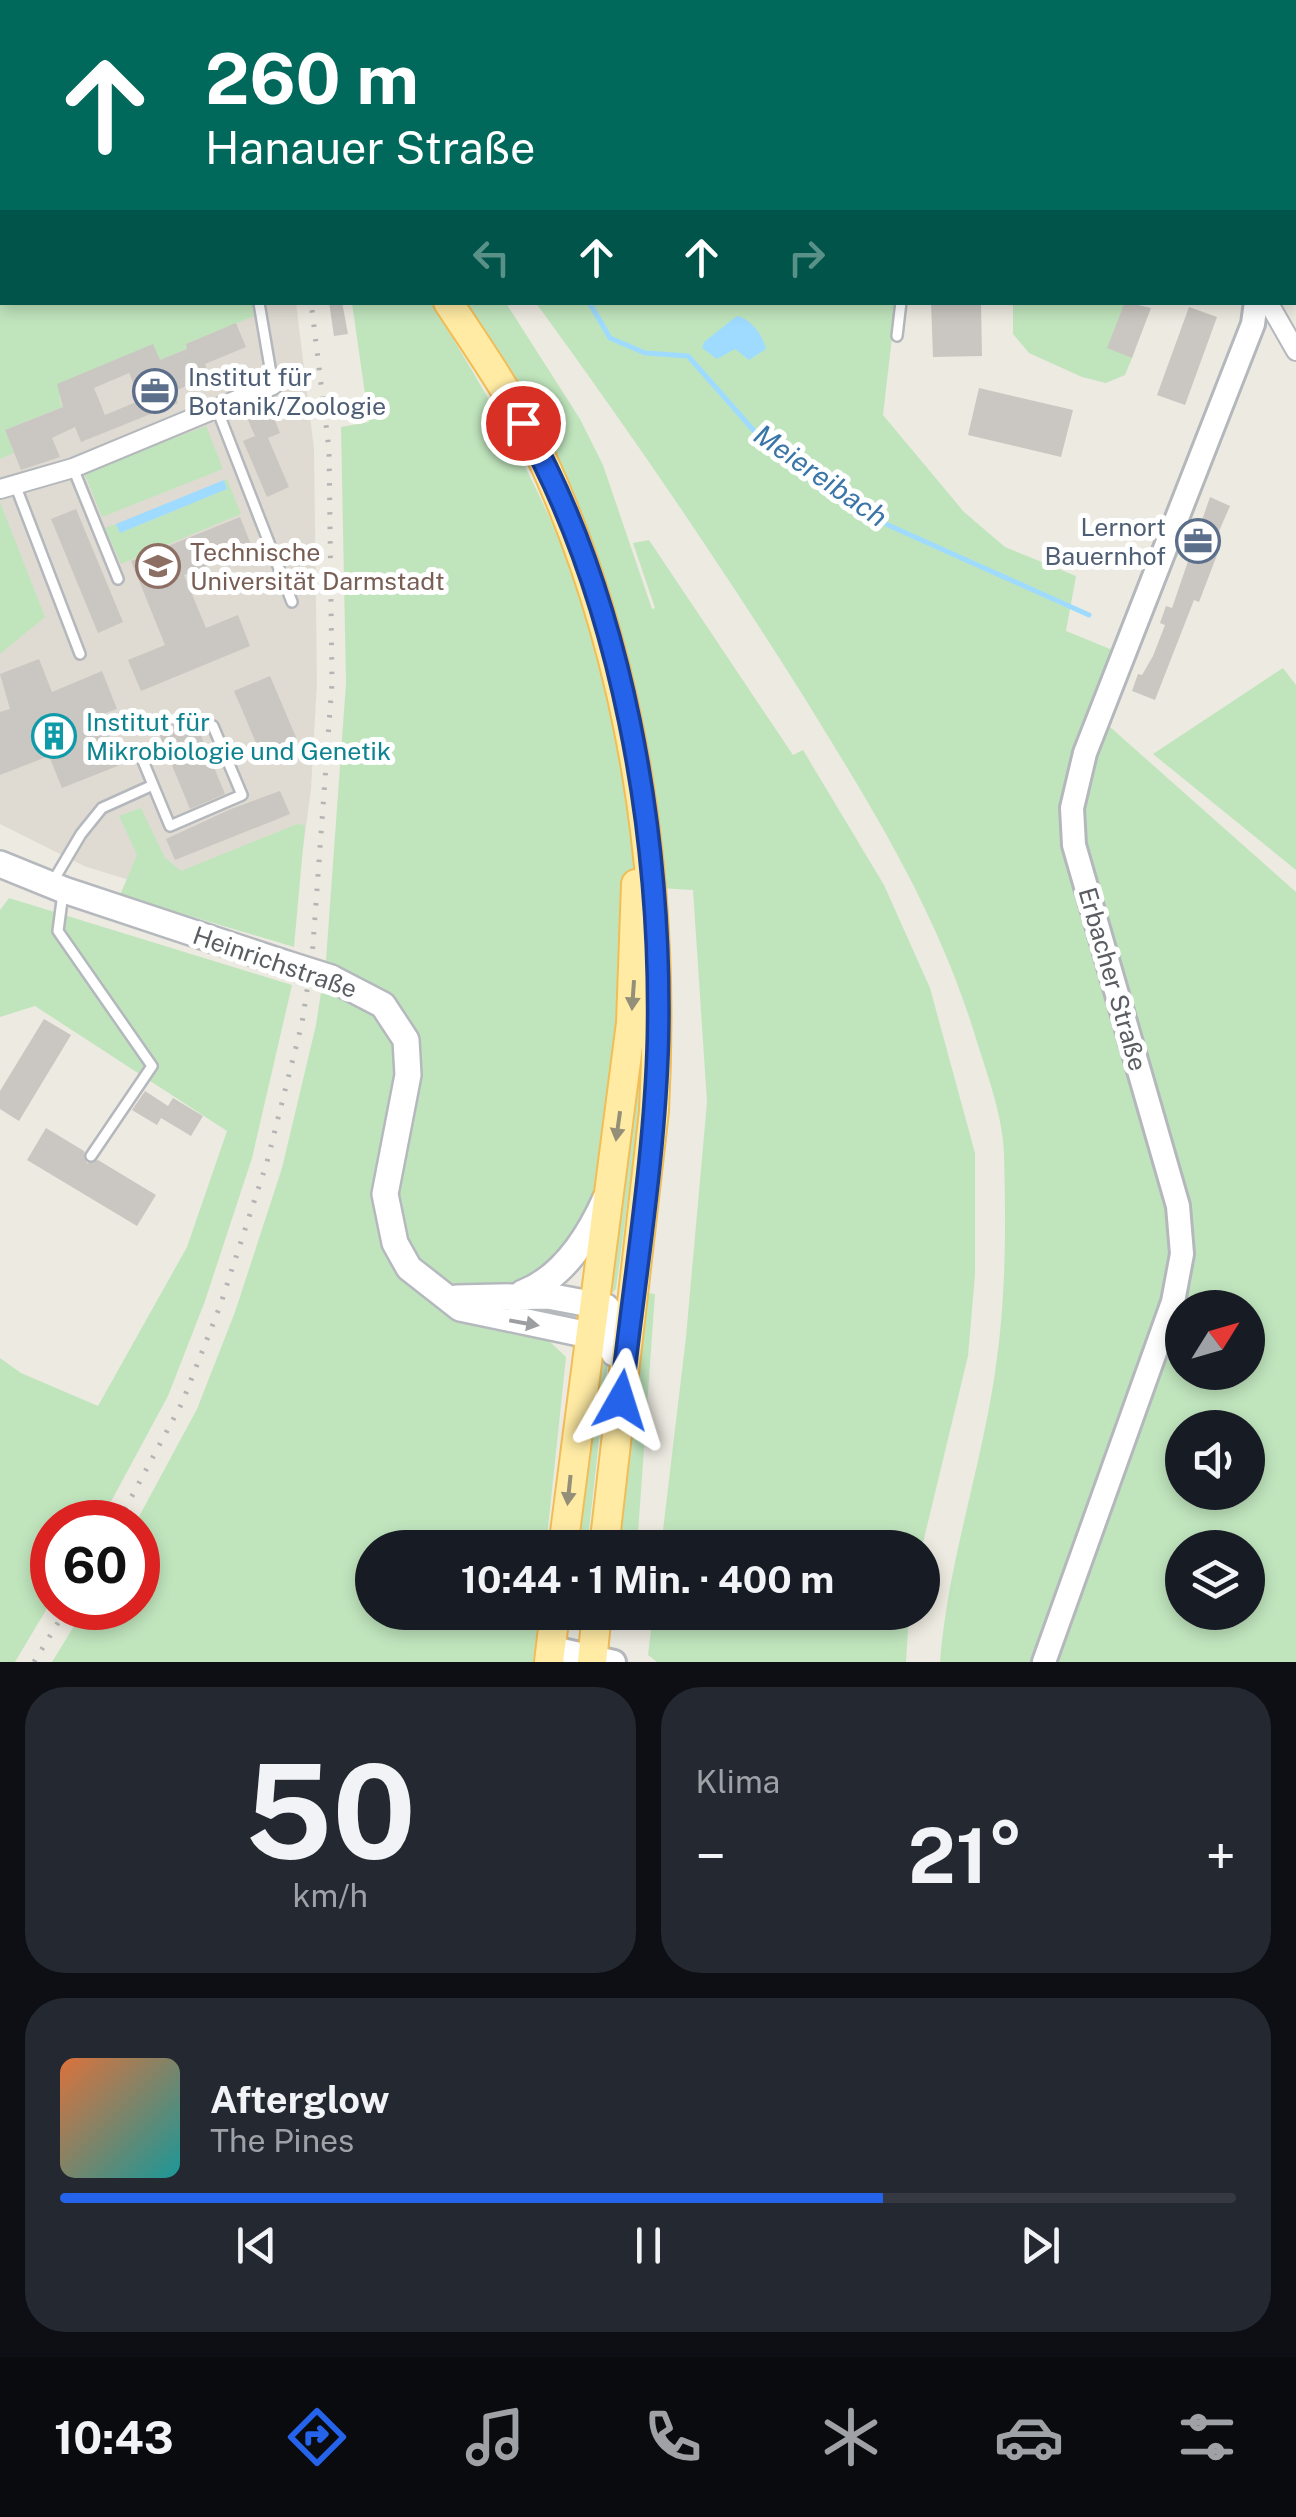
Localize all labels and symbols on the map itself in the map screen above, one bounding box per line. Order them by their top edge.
place label: Institut für Botanik/Zoologie [188,362,386,421]
office icon: Institut für Botanik/Zoologie [132,368,178,414]
pin [481,381,566,466]
water label: Meiereibach [748,417,894,533]
place label: Lernort Bauernhof [1045,512,1166,571]
office icon: Lernort Bauernhof [1175,518,1221,564]
place label: Technische Universität Darmstadt [190,537,445,596]
school or university icon: Technische Universität Darmstadt [135,543,181,589]
place label: Institut für Mikrobiologie und Genetik [86,707,391,766]
building icon: Institut für Mikrobiologie und Genetik [31,713,77,759]
street label: Erbacher Straße [1072,884,1154,1074]
street label: Heinrichstraße [189,920,361,1004]
one-way arrow [625,979,641,1011]
one-way arrow [610,1110,626,1142]
north arrow [1165,1290,1265,1390]
one-way arrow [509,1315,540,1331]
position arrow [569,1348,673,1452]
one-way arrow [561,1475,577,1507]
speed limit sign: 60 [30,1500,160,1630]

